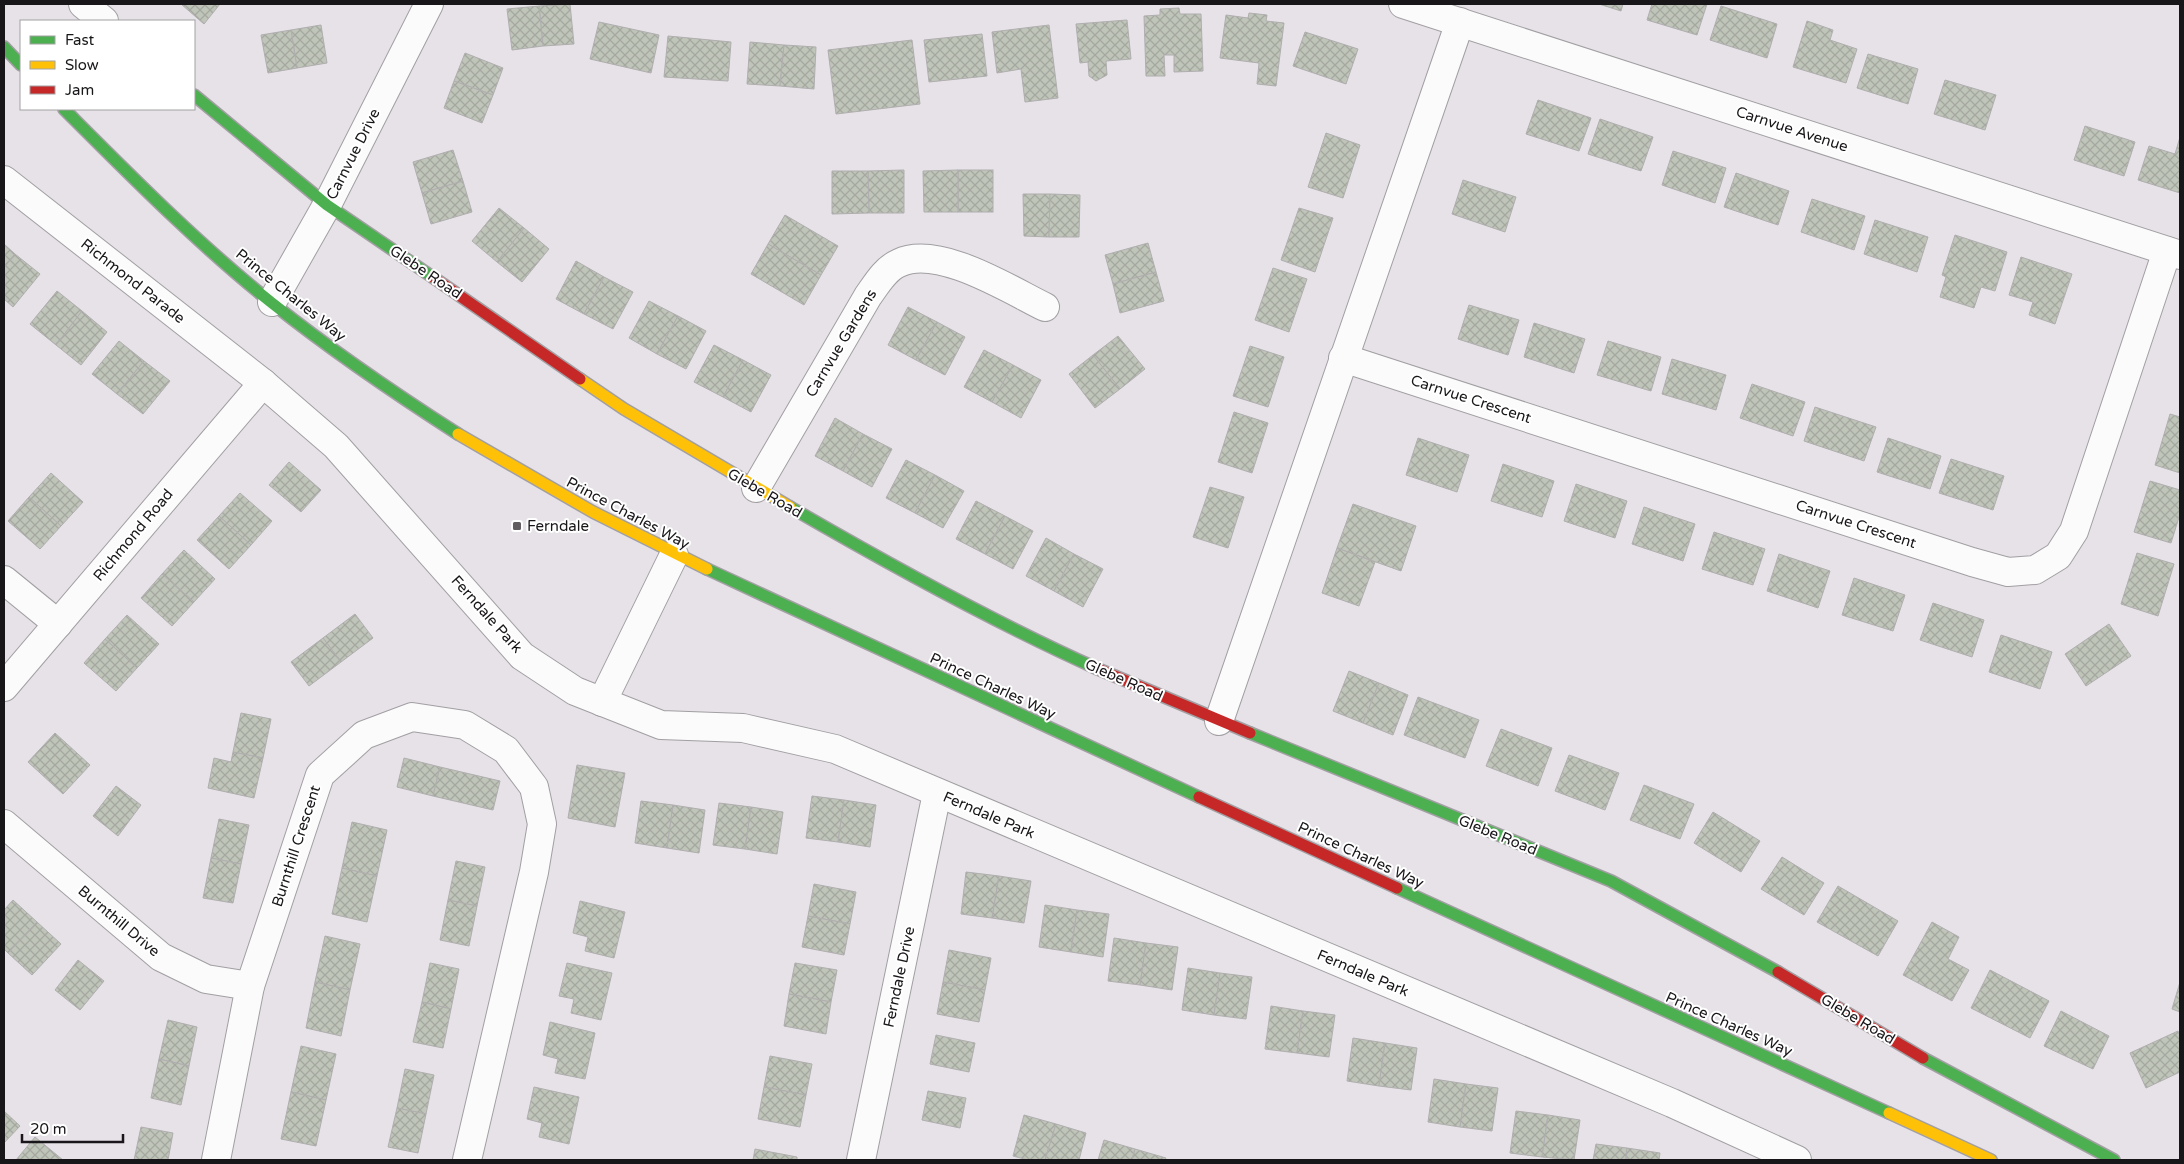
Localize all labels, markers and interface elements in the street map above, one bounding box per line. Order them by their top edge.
legend [20,20,195,110]
text: Fast [65,31,95,49]
text: Slow [65,56,99,74]
text: Jam [65,81,94,99]
street label: Carnvue Avenue [1734,102,1850,156]
street label: Carnvue Drive [322,105,384,203]
street label: Richmond Parade [77,235,189,327]
street label: Glebe Road [387,241,465,303]
street label: Prince Charles Way [232,245,350,345]
street label: Carnvue Gardens [802,286,880,400]
street label: Carnvue Crescent [1408,371,1534,427]
street label: Glebe Road [724,464,806,522]
street label: Prince Charles Way [563,473,693,553]
street label: Richmond Road [89,485,177,585]
street label: Carnvue Crescent [1793,496,1919,552]
place label: Ferndale [527,517,589,535]
marker: Ferndale [511,520,523,532]
street label: Ferndale Park [448,572,526,656]
street label: Prince Charles Way [927,649,1059,723]
street label: Glebe Road [1082,655,1166,705]
street label: Burnthill Crescent [268,783,324,909]
street label: Ferndale Park [940,788,1038,842]
street label: Glebe Road [1456,811,1540,859]
street label: Prince Charles Way [1295,818,1427,892]
street label: Burnthill Drive [75,882,163,960]
street label: Ferndale Drive [880,925,918,1029]
street label: Ferndale Park [1314,946,1412,1000]
street label: Prince Charles Way [1663,988,1795,1060]
street label: Glebe Road [1818,990,1898,1048]
scale bar [22,1112,124,1144]
text: 20 m [30,1120,67,1138]

